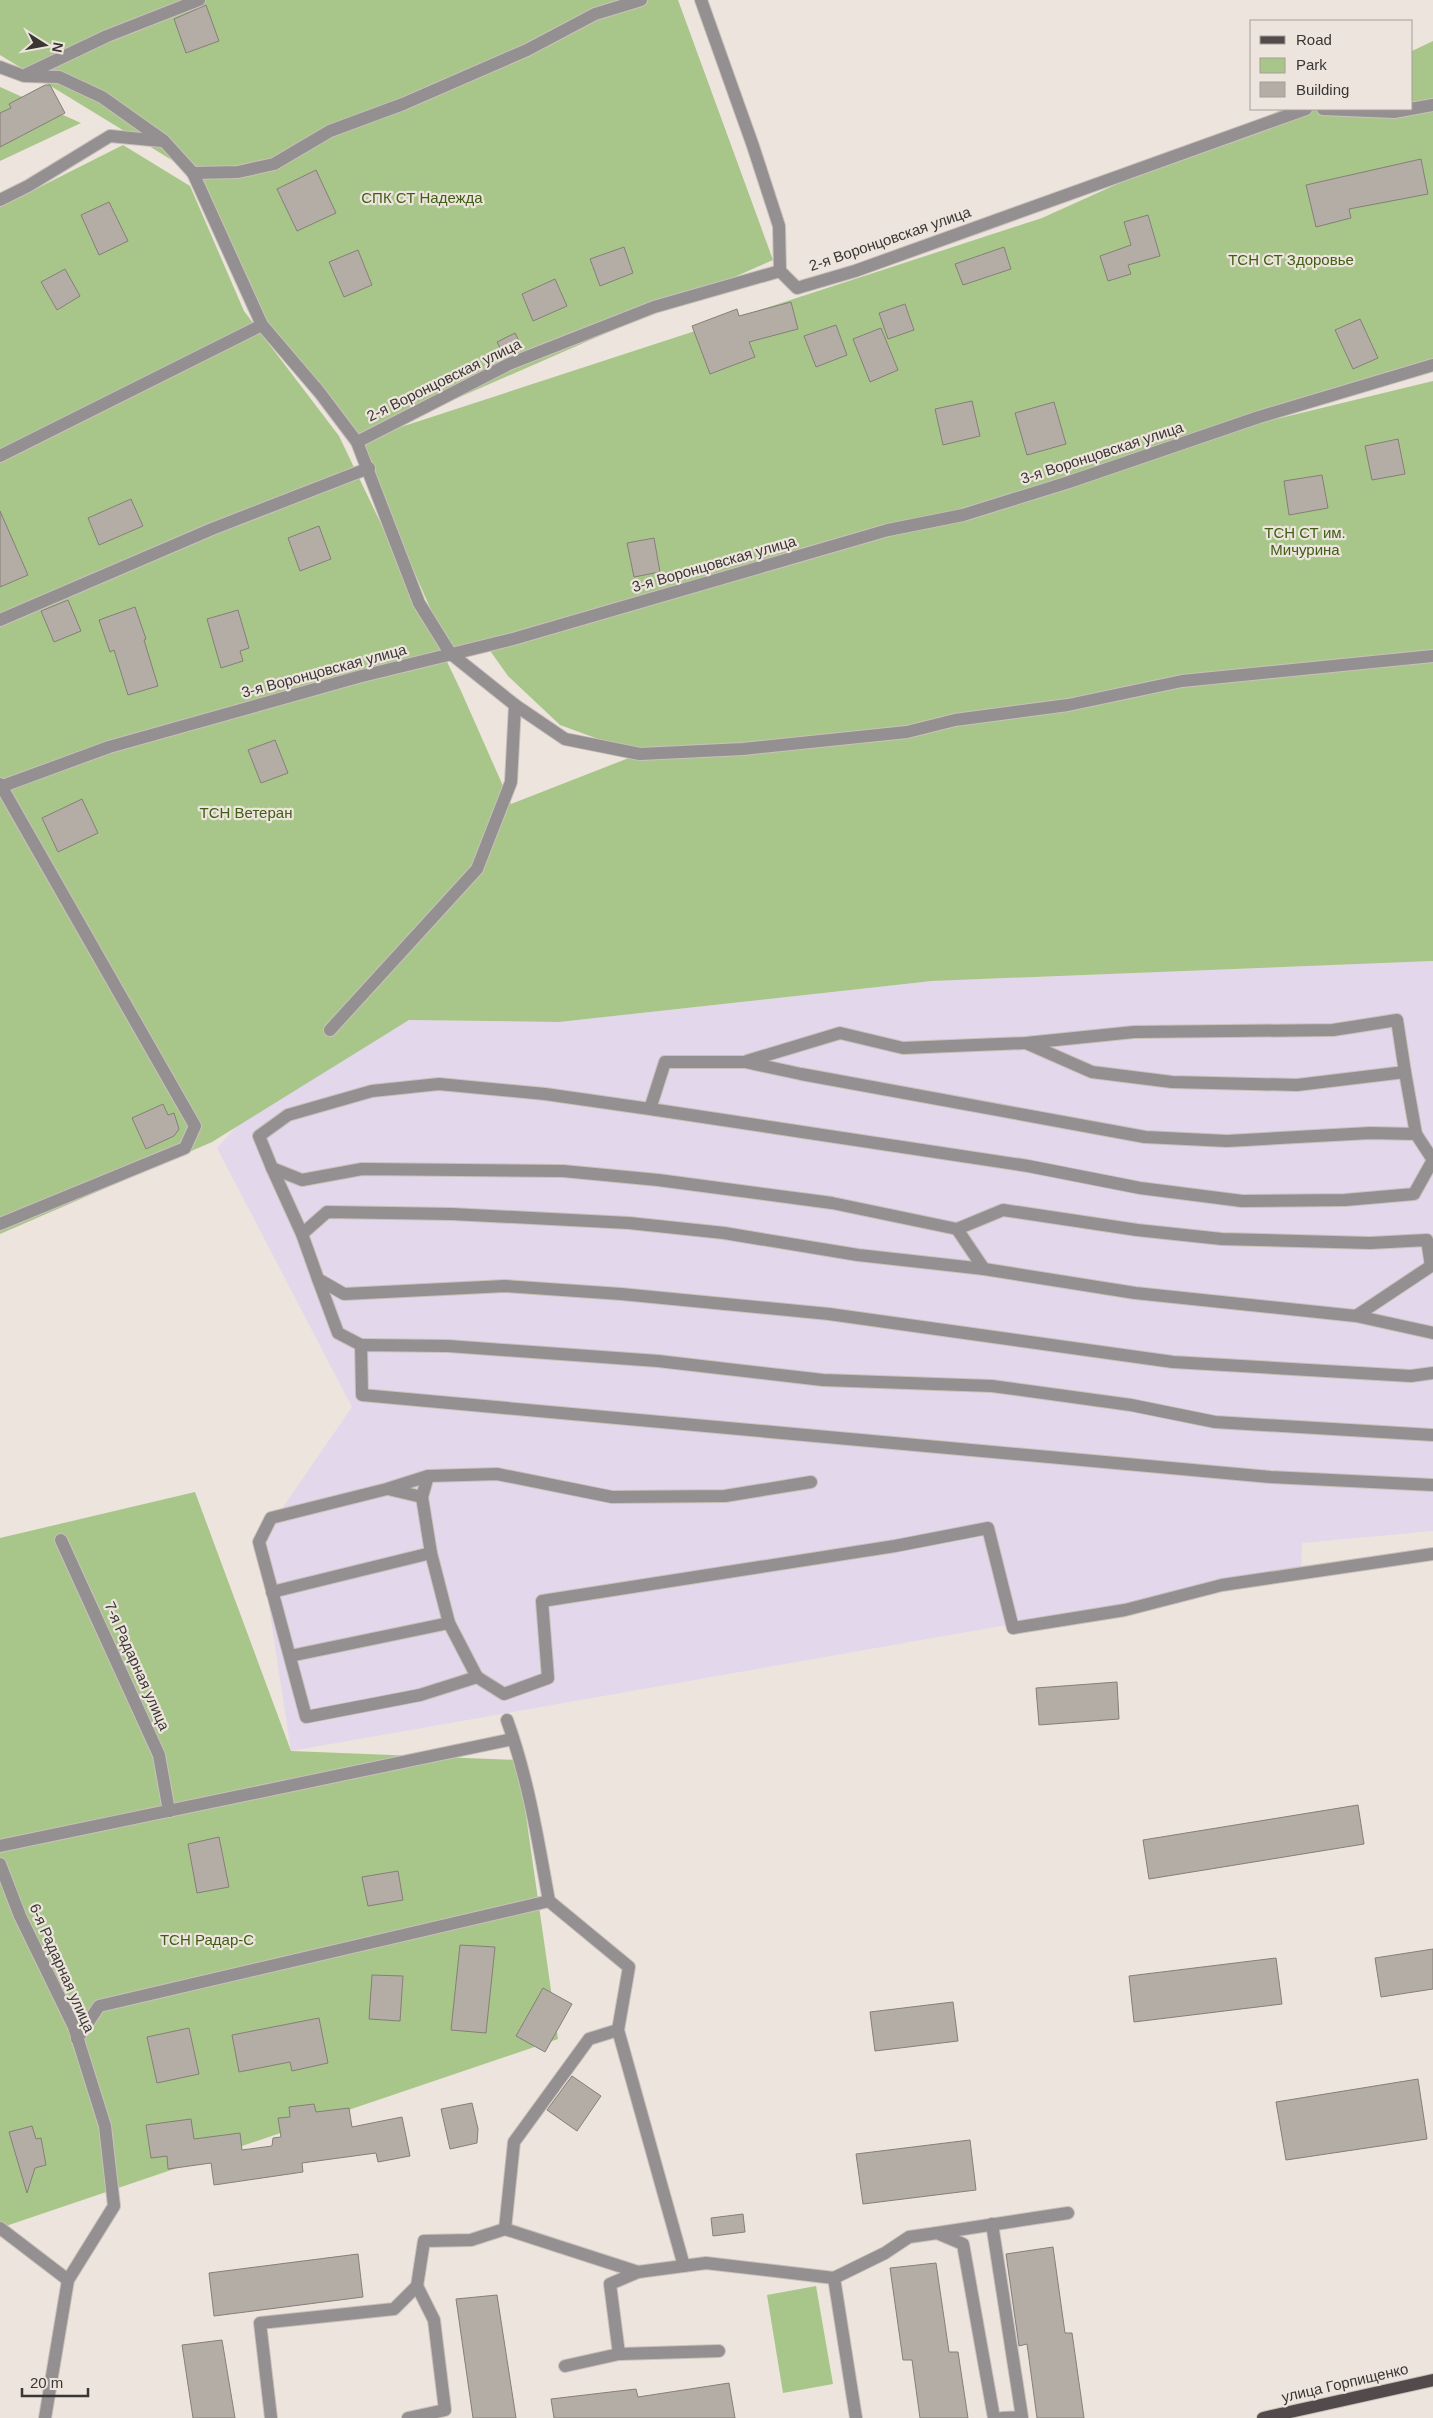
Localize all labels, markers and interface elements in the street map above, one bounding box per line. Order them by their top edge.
north arrow [20,20,70,70]
legend [1250,20,1413,110]
text: Road [1296,31,1332,48]
text: N [49,41,67,54]
text: Park [1296,56,1327,73]
text: Building [1296,81,1349,98]
park label: СПК СТ Надежда [361,189,483,206]
street label: 2-я Воронцовская улица [807,203,973,274]
park label: ТСН СТ Здоровье [1228,251,1354,268]
street label: 2-я Воронцовская улица [364,334,524,424]
street label: 3-я Воронцовская улица [1018,418,1186,487]
park label: ТСН СТ им. Мичурина [1264,524,1346,558]
street label: 3-я Воронцовская улица [630,532,798,595]
street label: 3-я Воронцовская улица [240,640,409,701]
park label: ТСН Ветеран [200,804,292,821]
street label: 7-я Радарная улица [101,1599,174,1733]
street label: 6-я Радарная улица [26,1901,99,2035]
park label: ТСН Радар-С [160,1931,254,1948]
street label: улица Горпищенко [1280,2360,1410,2405]
scale bar [22,2366,89,2398]
text: 20 m [30,2374,63,2391]

